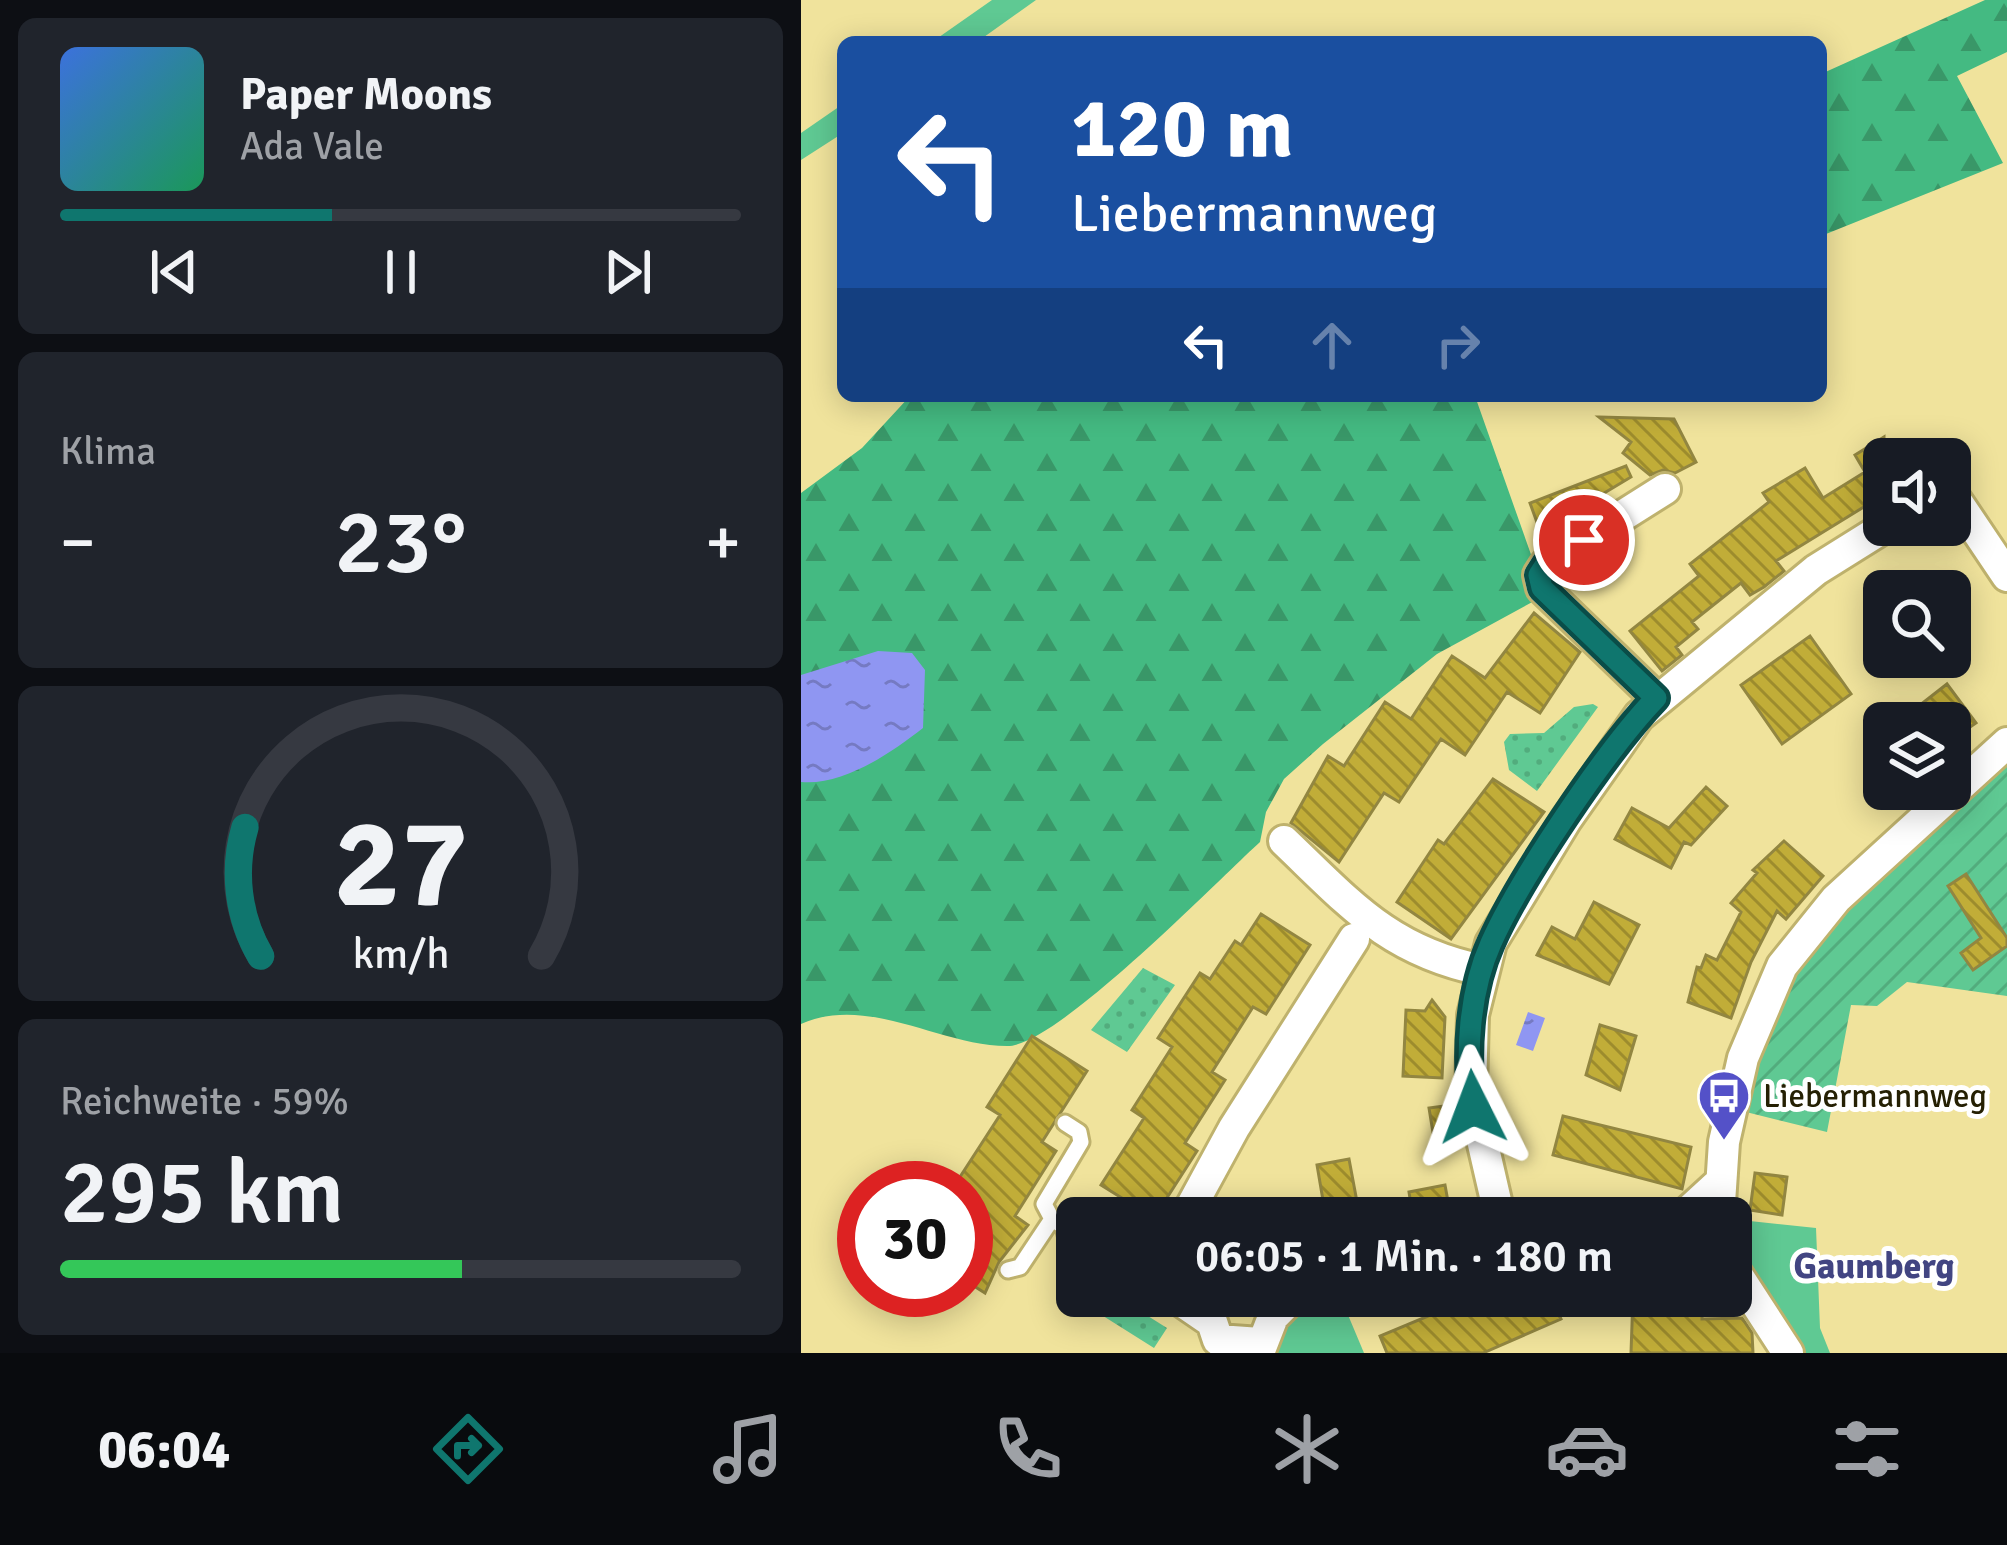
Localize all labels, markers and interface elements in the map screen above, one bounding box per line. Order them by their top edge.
text: Paper Moons [240,67,492,122]
text: 120 m [1071,77,1293,181]
icon: left [873,84,1029,240]
text: Ada Vale [240,122,384,170]
text: Liebermannweg [1071,180,1438,247]
icon: previous [141,239,207,305]
icon: pause [368,239,434,305]
icon: next [595,239,661,305]
icon: left [1173,312,1239,378]
icon: ahead [1299,312,1365,378]
icon: right [1425,312,1491,378]
text: Klima [60,427,156,475]
map controls [1863,438,1971,810]
button: sound [1863,438,1971,546]
text: 23° [335,487,466,598]
pin [1533,489,1635,591]
text: − [60,502,96,583]
text: + [705,502,741,583]
icon: arrive [1551,507,1617,573]
button: search [1863,570,1971,678]
button: layers [1863,702,1971,810]
text: 27 [333,789,468,942]
text: km/h [352,928,449,981]
position arrow [1410,1044,1536,1170]
bus stop icon: Liebermannweg [1696,1068,1752,1142]
place label: Liebermannweg [1763,1076,1987,1117]
text: Reichweite · 59% [60,1077,349,1125]
text: 295 km [60,1137,344,1248]
speed limit sign: 30 [837,1161,993,1317]
text: 06:05 · 1 Min. · 180 m [1195,1229,1613,1284]
district label: Gaumberg [1793,1244,1955,1289]
icon: directions [426,1407,510,1491]
icon: music [706,1407,790,1491]
icon: phone [986,1407,1070,1491]
icon: climate [1265,1407,1349,1491]
icon: car [1545,1407,1629,1491]
icon: filters [1825,1407,1909,1491]
text: 06:04 [98,1416,230,1483]

